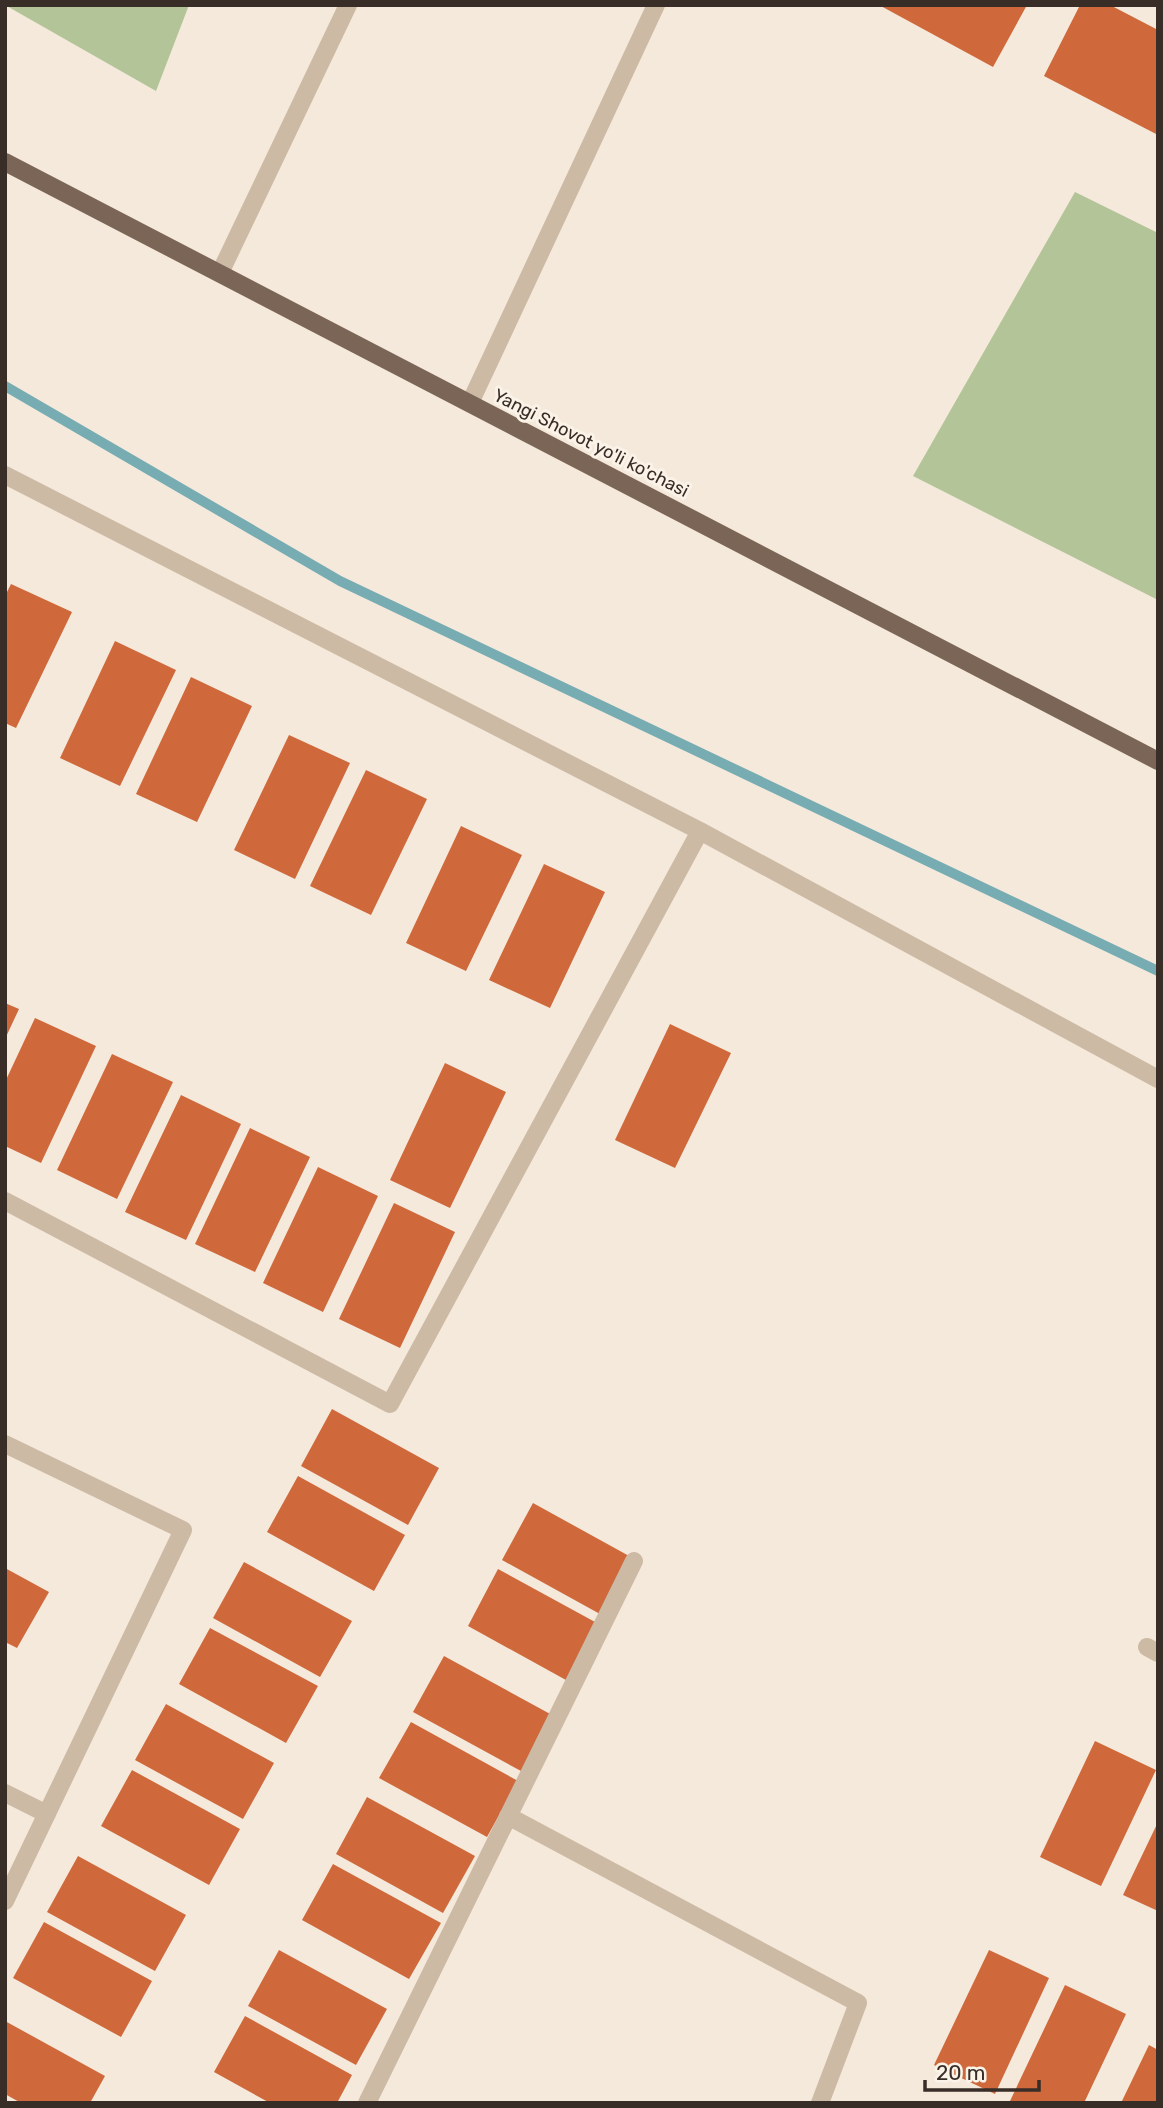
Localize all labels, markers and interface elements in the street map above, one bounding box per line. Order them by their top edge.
street label: Yangi Shovot yo'li ko'chasi [490,384,692,502]
scale bar [925,2048,1039,2092]
text: 20 m [936,2060,985,2085]

